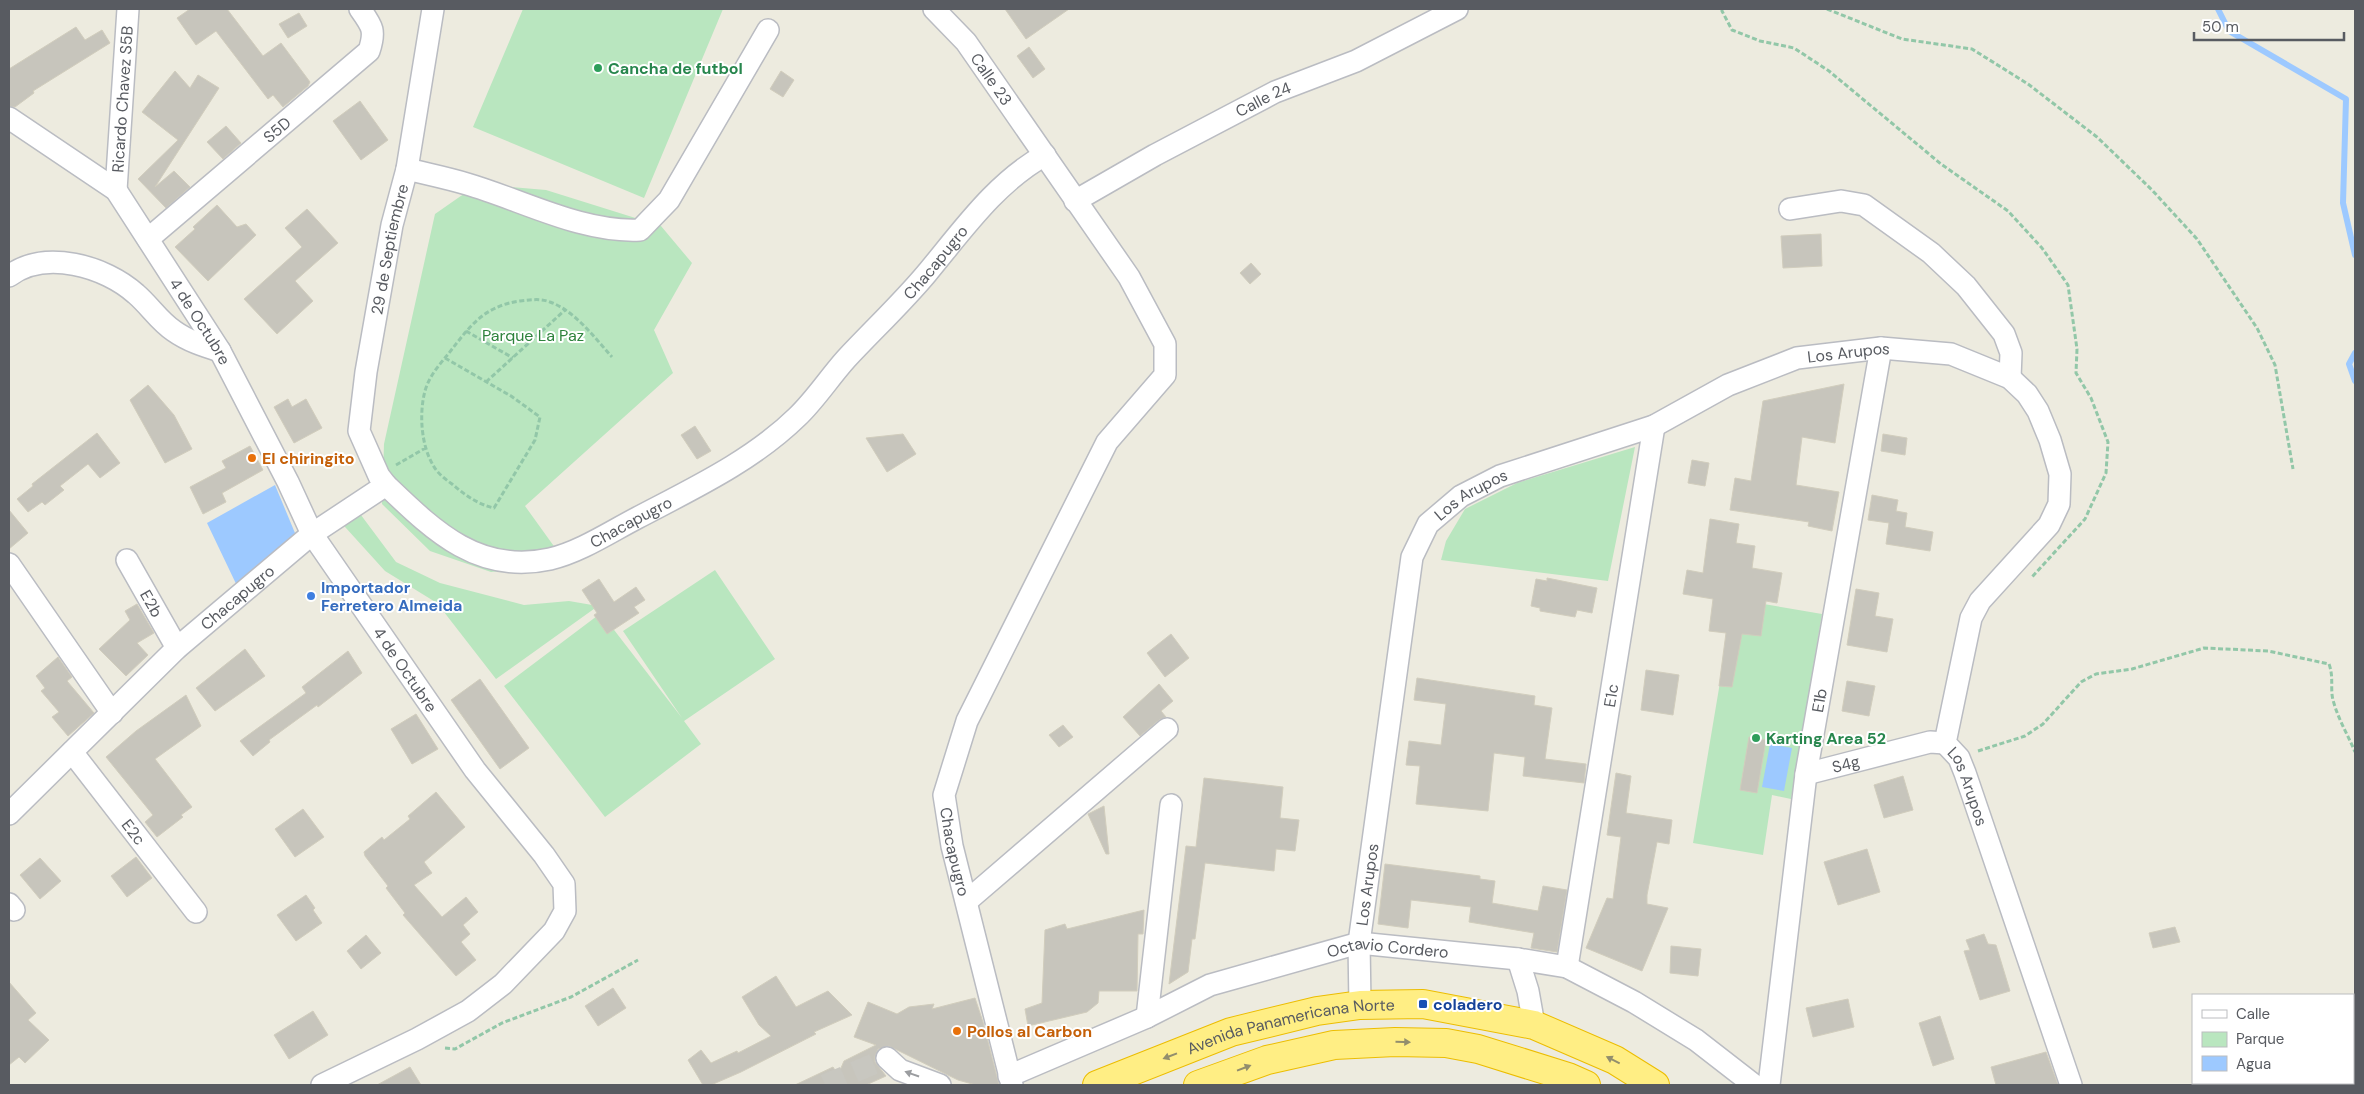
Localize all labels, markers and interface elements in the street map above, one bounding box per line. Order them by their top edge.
scale bar [2194,10,2344,42]
text: 50 m [2202,17,2239,37]
street label: Ricardo Chavez S5B [107,25,138,173]
street label: Calle 23 [966,49,1017,110]
place label: Cancha de futbol [608,58,743,79]
marker: Cancha de futbol [592,62,604,74]
street label: Calle 24 [1232,77,1294,122]
street label: S5D [259,112,295,148]
street label: 29 de Septiembre [366,182,414,316]
street label: Chacapugro [899,221,973,304]
street label: 4 de Octubre [165,274,235,368]
park label: Parque La Paz [482,325,584,346]
street label: Los Arupos [1806,338,1891,368]
place label: El chiringito [262,448,355,469]
marker: El chiringito [246,452,258,464]
street label: Los Arupos [1430,464,1510,525]
street label: Chacapugro [586,492,676,553]
street label: Chacapugro [196,560,279,635]
place label: Importador Ferretero Almeida [321,577,462,616]
street label: E2b [135,586,167,621]
marker: Importador Ferretero Almeida [305,590,317,602]
street label: 4 de Octubre [368,623,442,716]
street label: E1c [1599,682,1623,709]
street label: E1b [1807,687,1832,714]
place label: Karting Area 52 [1766,728,1886,749]
marker: Karting Area 52 [1750,732,1762,744]
street label: Los Arupos [1943,742,1992,829]
street label: S4g [1830,751,1862,778]
street label: Chacapugro [935,806,974,898]
street label: E2c [117,815,150,849]
street label: Los Arupos [1351,842,1384,927]
street label: Octavio Cordero [1325,933,1449,963]
street label: Avenida Panamericana Norte [1184,994,1395,1059]
place label: coladero [1433,994,1502,1015]
legend [2192,994,2354,1084]
marker: coladero [1417,998,1429,1010]
text: Calle [2236,1004,2270,1024]
place label: Pollos al Carbon [967,1021,1092,1042]
marker: Pollos al Carbon [951,1025,963,1037]
text: Parque [2236,1029,2284,1049]
one-way arrow [1396,1039,1412,1047]
one-way arrow [1163,1053,1178,1060]
text: Agua [2236,1054,2271,1074]
one-way arrow [1606,1056,1621,1064]
one-way arrow [1237,1064,1252,1072]
one-way arrow [904,1070,919,1078]

